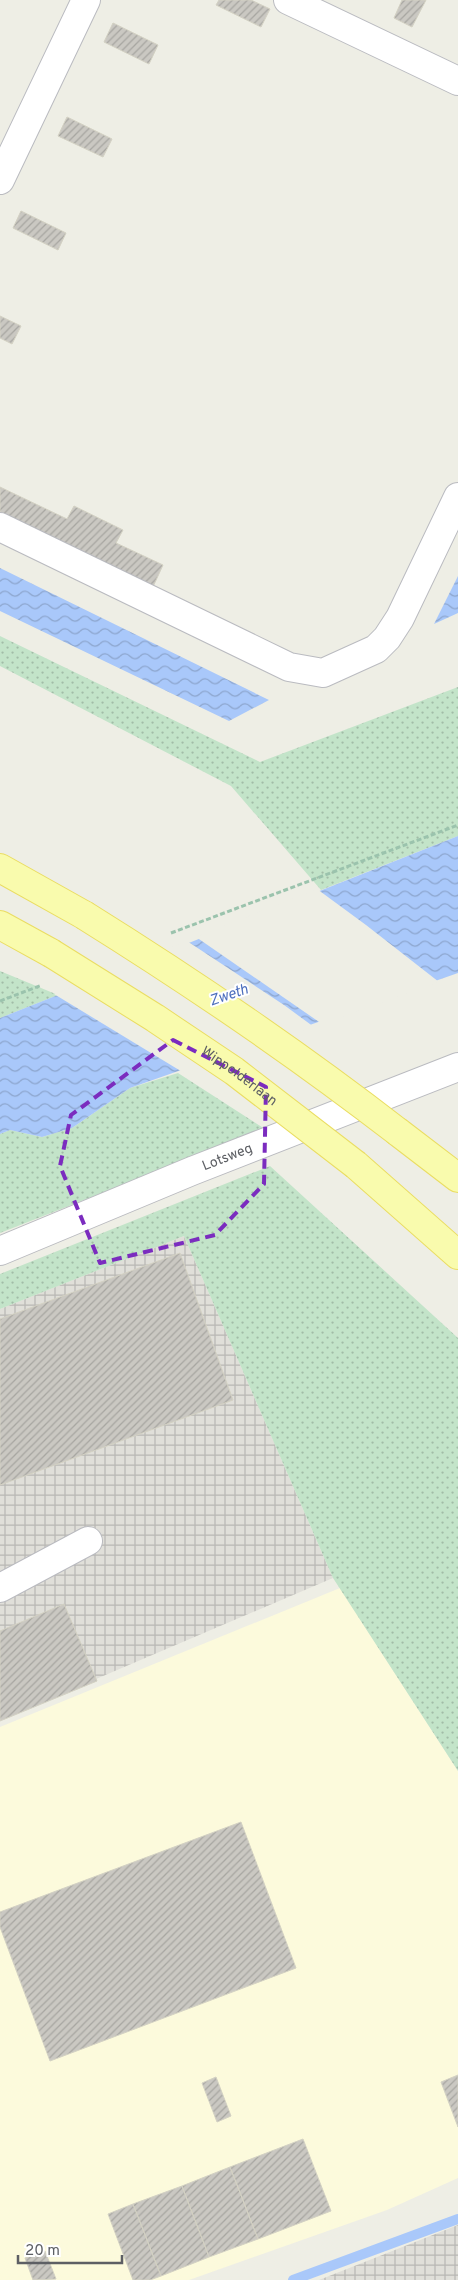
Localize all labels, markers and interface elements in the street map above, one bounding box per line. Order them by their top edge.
water label: Zweth [207,981,251,1011]
street label: Wippolderlaan [198,1043,281,1110]
street label: Lotsweg [200,1140,255,1175]
scale bar [18,2232,121,2264]
text: 20 m [25,2242,60,2261]

